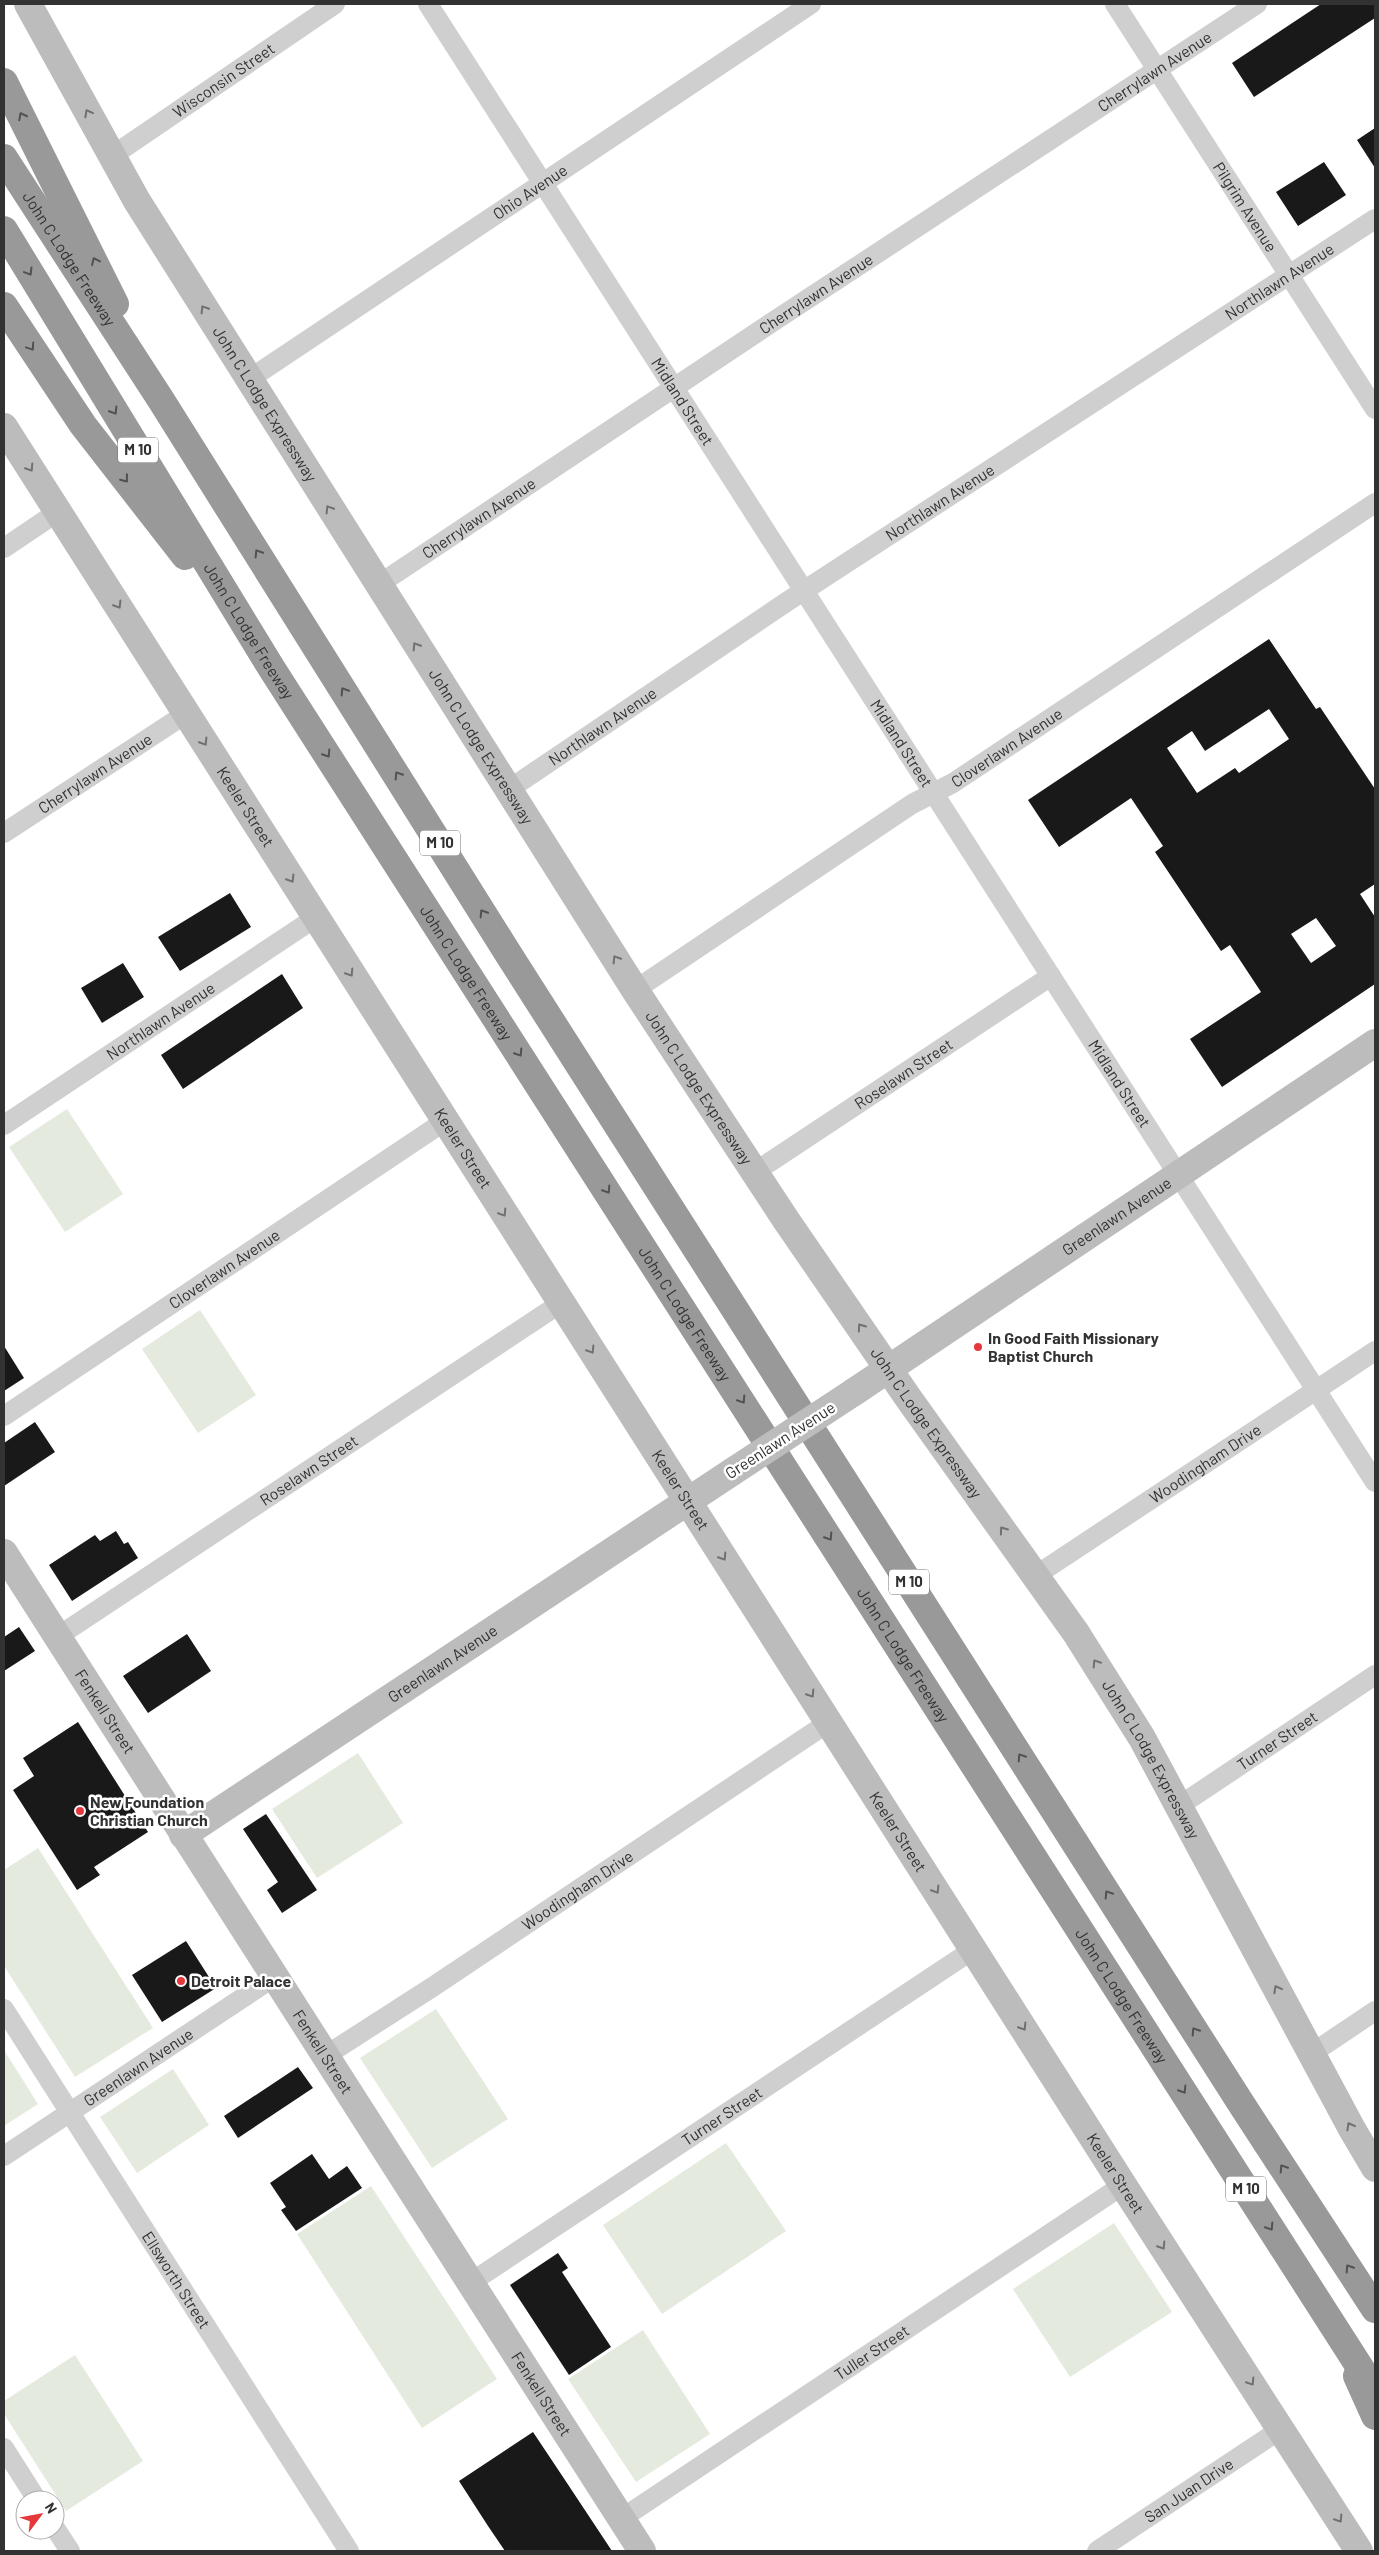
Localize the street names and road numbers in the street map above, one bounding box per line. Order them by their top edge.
street label: Cherrylawn Avenue [1094,27,1215,115]
street label: Wisconsin Street [169,38,278,121]
street label: Pilgrim Avenue [1210,158,1281,255]
street label: Ohio Avenue [489,160,570,223]
street label: John C Lodge Freeway [19,188,121,330]
street label: Northlawn Avenue [1221,239,1337,323]
street label: Cherrylawn Avenue [755,249,876,337]
street label: John C Lodge Expressway [209,322,322,485]
street label: Midland Street [648,354,718,449]
road number: M 10 [118,438,158,462]
street label: Northlawn Avenue [882,459,998,544]
street label: Cherrylawn Avenue [418,473,539,562]
street label: John C Lodge Freeway [200,559,299,703]
street label: John C Lodge Expressway [426,665,538,828]
street label: Northlawn Avenue [545,683,660,769]
street label: Midland Street [867,696,937,790]
street label: Cloverlawn Avenue [947,703,1065,791]
street label: Cherrylawn Avenue [34,729,155,817]
street label: Keeler Street [213,763,279,850]
road number: M 10 [420,830,460,856]
street label: John C Lodge Freeway [417,901,518,1044]
street label: Northlawn Avenue [102,978,218,1063]
street label: John C Lodge Expressway [642,1007,757,1168]
street label: Roselawn Street [851,1034,956,1113]
street label: Midland Street [1085,1036,1155,1131]
street label: Keeler Street [431,1104,496,1192]
street label: Greenlawn Avenue [1058,1172,1174,1259]
street label: Cloverlawn Avenue [165,1224,283,1312]
street label: John C Lodge Freeway [635,1242,736,1385]
street label: John C Lodge Expressway [867,1343,987,1502]
street label: Greenlawn Avenue [721,1397,838,1482]
street label: Woodingham Drive [1146,1419,1264,1507]
street label: Roselawn Street [256,1430,361,1509]
street label: Keeler Street [648,1446,714,1533]
road number: M 10 [889,1570,929,1594]
street label: John C Lodge Freeway [854,1583,954,1726]
street label: Greenlawn Avenue [384,1620,500,1706]
street label: Fenkell Street [72,1666,140,1757]
street label: John C Lodge Expressway [1099,1676,1205,1842]
street label: Turner Street [1233,1706,1321,1774]
street label: Keeler Street [866,1788,931,1875]
street label: Woodingham Drive [518,1846,636,1934]
street label: John C Lodge Freeway [1072,1924,1173,2067]
street label: Fenkell Street [289,2006,357,2097]
street label: Greenlawn Avenue [80,2024,196,2110]
street label: Turner Street [678,2082,765,2149]
street label: Keeler Street [1083,2129,1149,2217]
road number: M 10 [1226,2176,1266,2202]
street label: Ellsworth Street [139,2227,215,2332]
street label: Tuller Street [830,2320,912,2383]
street label: Fenkell Street [508,2348,576,2439]
street label: San Juan Drive [1140,2453,1237,2526]

